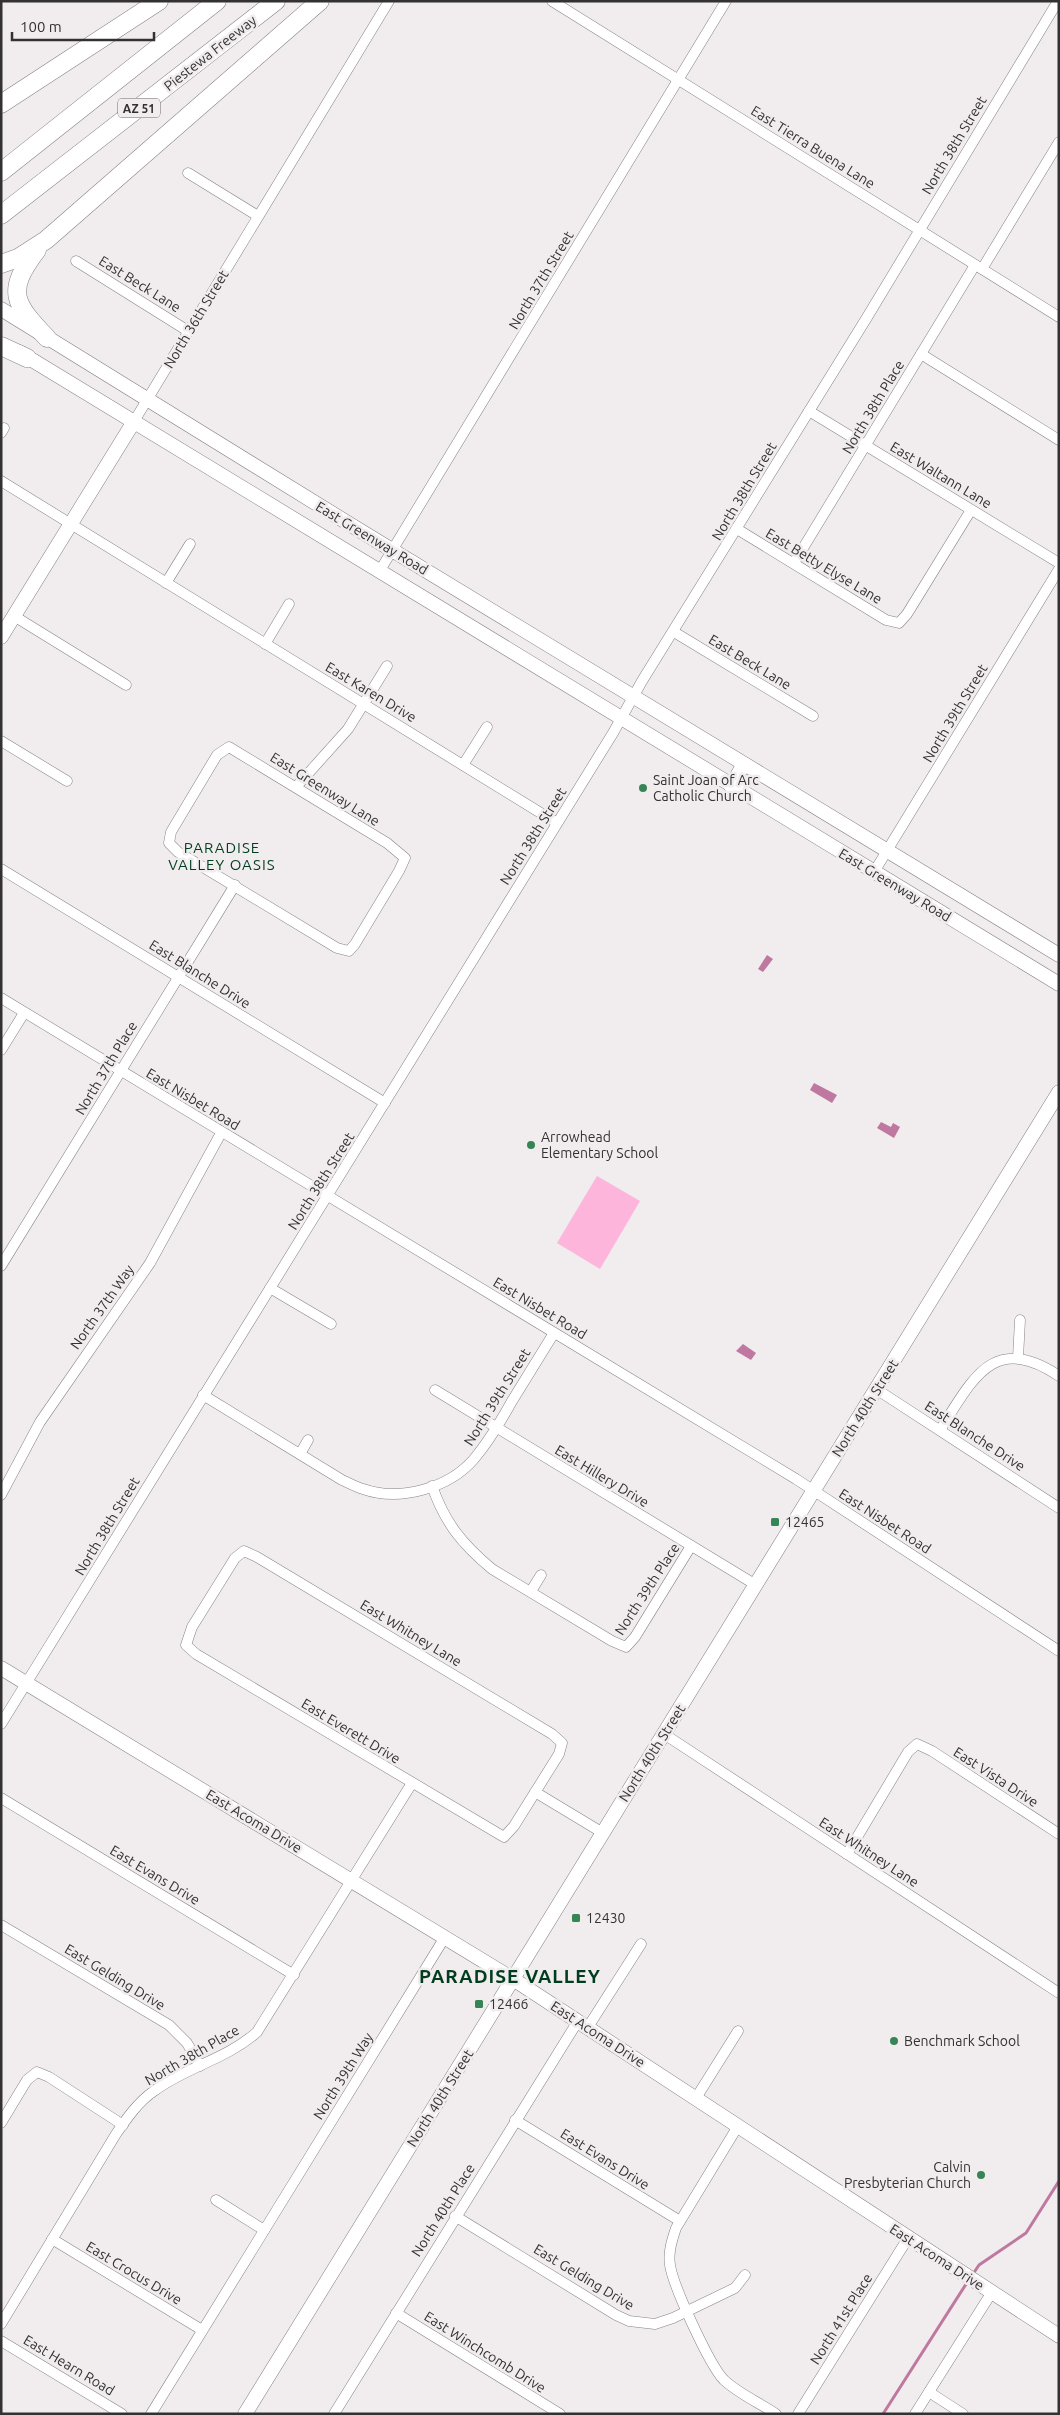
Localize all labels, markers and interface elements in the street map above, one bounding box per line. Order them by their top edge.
scale bar [12,10,155,42]
street label: Piestewa Freeway [161,12,260,94]
text: 100 m [20,18,62,35]
street label: North 38th Street [918,93,990,197]
road number: AZ 51 [118,99,160,118]
street label: East Tierra Buena Lane [748,102,878,192]
street label: North 37th Street [505,228,577,332]
street label: East Beck Lane [96,252,184,316]
street label: North 36th Street [160,267,232,371]
street label: North 38th Place [839,357,907,457]
street label: East Waltann Lane [887,438,995,512]
street label: North 38th Street [708,439,780,543]
street label: East Greenway Road [313,498,431,578]
street label: East Betty Elyse Lane [763,525,885,607]
street label: East Beck Lane [706,631,794,693]
street label: East Karen Drive [323,659,419,725]
street label: North 39th Street [919,661,991,765]
street label: East Greenway Lane [267,749,383,829]
place label: Saint Joan of Arc Catholic Church [653,772,759,804]
marker: Saint Joan of Arc Catholic Church [637,782,649,794]
street label: North 38th Street [497,784,570,888]
district label: PARADISE VALLEY OASIS [168,839,276,873]
street label: East Greenway Road [836,845,954,925]
street label: East Blanche Drive [147,936,253,1012]
street label: North 37th Place [72,1018,140,1118]
street label: East Nisbet Road [143,1065,243,1133]
street label: North 38th Street [285,1129,358,1233]
place label: Arrowhead Elementary School [541,1129,659,1161]
marker: Arrowhead Elementary School [525,1139,537,1151]
street label: North 37th Way [67,1262,137,1352]
street label: East Nisbet Road [490,1274,590,1342]
street label: North 39th Street [461,1345,534,1449]
street label: North 40th Street [829,1356,902,1460]
street label: East Blanche Drive [922,1398,1028,1474]
street label: East Hillery Drive [552,1442,652,1510]
street label: North 38th Street [71,1474,143,1578]
street label: East Nisbet Road [836,1485,934,1557]
place label: 12465 [785,1514,824,1530]
marker: 12465 [769,1516,781,1528]
street label: North 39th Place [611,1540,683,1638]
street label: East Whitney Lane [357,1596,465,1670]
street label: East Everett Drive [299,1695,403,1767]
street label: North 40th Street [616,1701,689,1805]
street label: East Vista Drive [951,1744,1041,1810]
street label: East Acoma Drive [203,1786,305,1856]
street label: East Whitney Lane [816,1814,922,1890]
street label: East Evans Drive [107,1842,203,1908]
place label: 12430 [586,1910,626,1926]
marker: 12430 [570,1912,582,1924]
street label: East Gelding Drive [62,1941,168,2013]
district label: PARADISE VALLEY [419,1965,601,1987]
place label: 12466 [489,1996,529,2012]
marker: 12466 [473,1998,485,2010]
street label: East Acoma Drive [548,1998,648,2070]
street label: North 38th Place [142,2022,242,2088]
street label: North 39th Way [310,2029,376,2122]
place label: Benchmark School [904,2033,1020,2049]
marker: Benchmark School [888,2035,900,2047]
street label: North 40th Street [404,2046,477,2150]
street label: East Evans Drive [558,2125,652,2193]
place label: Calvin Presbyterian Church [844,2159,971,2191]
street label: North 40th Place [408,2161,478,2259]
marker: Calvin Presbyterian Church [975,2169,987,2181]
street label: East Acoma Drive [887,2221,987,2293]
street label: East Crocus Drive [83,2238,185,2308]
street label: East Gelding Drive [531,2241,637,2313]
street label: North 41st Place [807,2271,875,2367]
street label: East Winchcomb Drive [421,2308,549,2396]
street label: East Hearn Road [21,2332,117,2398]

